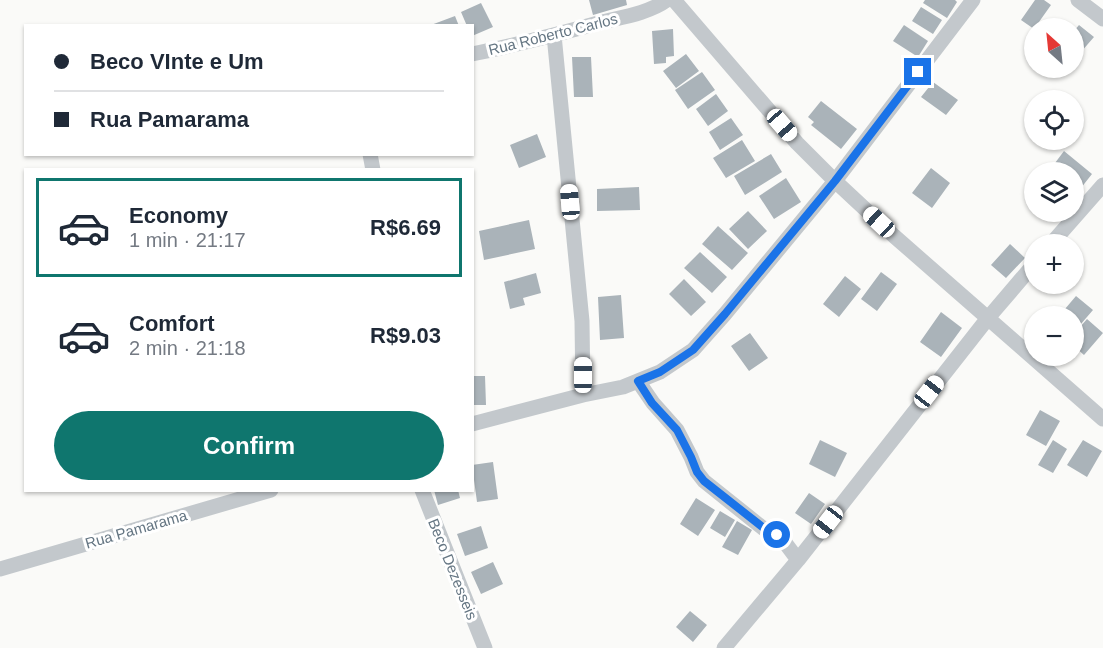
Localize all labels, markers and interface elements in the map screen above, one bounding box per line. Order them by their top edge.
street label: Rua Roberto Carlos [487,10,619,58]
north arrow [1024,18,1084,78]
map controls [1024,18,1084,366]
text: Beco VInte e Um [90,49,264,74]
route end [904,58,931,85]
button: locate [1024,90,1084,150]
car [763,106,801,144]
text: Rua Pamarama [90,107,249,132]
button: layers [1024,162,1084,222]
car [559,183,581,221]
icon: car [57,201,111,255]
text: Economy [129,203,228,228]
car [860,203,898,241]
text: R$6.69 [370,215,441,240]
text: 1 min · 21:17 [129,229,246,251]
button: + [1024,234,1084,294]
button: − [1024,306,1084,366]
icon: car [57,309,111,363]
text: Comfort [129,311,215,336]
text: R$9.03 [370,323,441,348]
text: 2 min · 21:18 [129,337,246,359]
car [574,357,592,393]
car [911,372,947,412]
button: Confirm [54,411,444,480]
car [810,502,846,542]
street label: Rua Pamarama [83,506,189,552]
street label: Beco Dezesseis [425,516,481,622]
route start [763,521,790,548]

